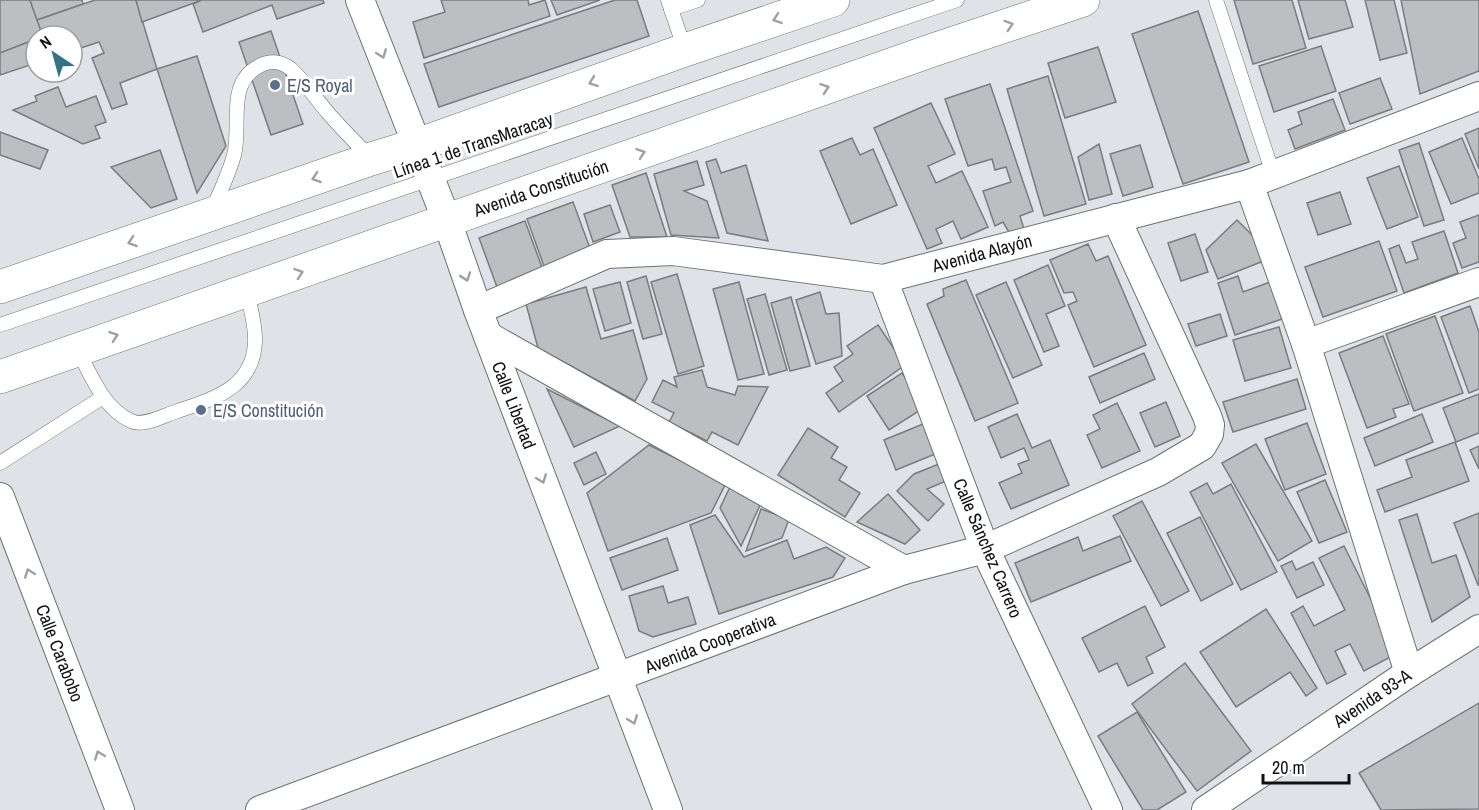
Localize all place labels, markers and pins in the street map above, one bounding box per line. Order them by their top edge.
place label: E/S Royal [287,73,353,98]
marker: E/S Royal [268,78,282,92]
place label: E/S Constitución [213,398,324,423]
marker: E/S Constitución [194,403,208,417]

